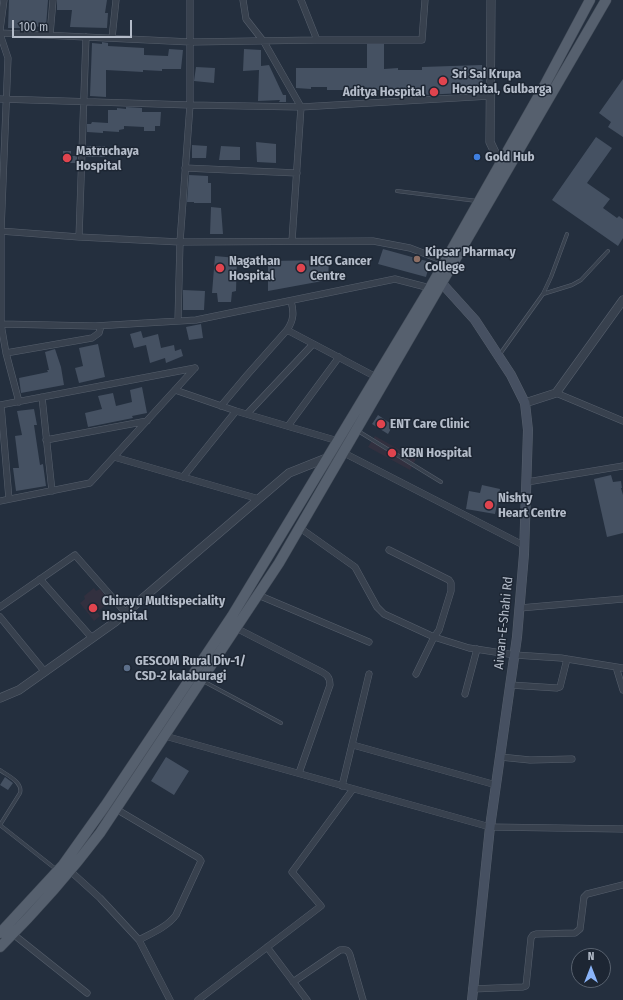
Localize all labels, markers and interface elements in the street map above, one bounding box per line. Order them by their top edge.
scale bar [14,12,134,38]
text: 100 m [19,20,48,34]
place label: Sri Sai Krupa Hospital, Gulbarga [452,66,552,97]
marker: Sri Sai Krupa Hospital, Gulbarga [437,75,449,87]
place label: Aditya Hospital [343,84,425,100]
marker: Aditya Hospital [428,86,440,98]
place label: Matruchaya Hospital [76,143,139,174]
place label: Gold Hub [485,149,535,165]
marker: Matruchaya Hospital [61,152,73,164]
marker: Gold Hub [472,152,482,162]
place label: Kipsar Pharmacy College [425,244,516,275]
place label: Nagathan Hospital [229,253,280,284]
place label: HCG Cancer Centre [310,253,371,284]
marker: Kipsar Pharmacy College [412,254,422,264]
marker: Nagathan Hospital [214,262,226,274]
marker: HCG Cancer Centre [295,262,307,274]
place label: ENT Care Clinic [390,416,469,432]
marker: ENT Care Clinic [375,418,387,430]
place label: KBN Hospital [401,445,472,461]
marker: KBN Hospital [386,447,398,459]
place label: Nishty Heart Centre [498,490,566,521]
marker: Nishty Heart Centre [483,499,495,511]
street label: Aiwan-E-Shahi Rd [491,576,517,670]
place label: Chirayu Multispeciality Hospital [102,593,225,624]
marker: Chirayu Multispeciality Hospital [87,602,99,614]
place label: GESCOM Rural Div-1/ CSD-2 kalaburagi [135,653,246,684]
marker: GESCOM Rural Div-1/ CSD-2 kalaburagi [122,663,132,673]
north arrow [571,948,611,988]
text: N [588,950,594,963]

